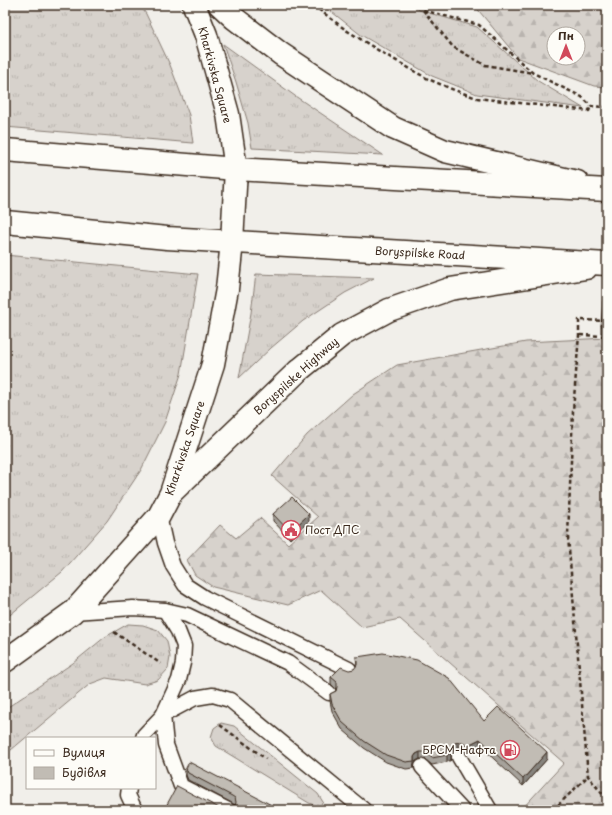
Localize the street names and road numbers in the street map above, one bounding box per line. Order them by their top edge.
street label: Kharkivska Square [194,25,237,125]
street label: Boryspilske Road [375,242,465,263]
street label: Boryspilske Highway [250,333,342,418]
street label: Kharkivska Square [160,398,209,498]

